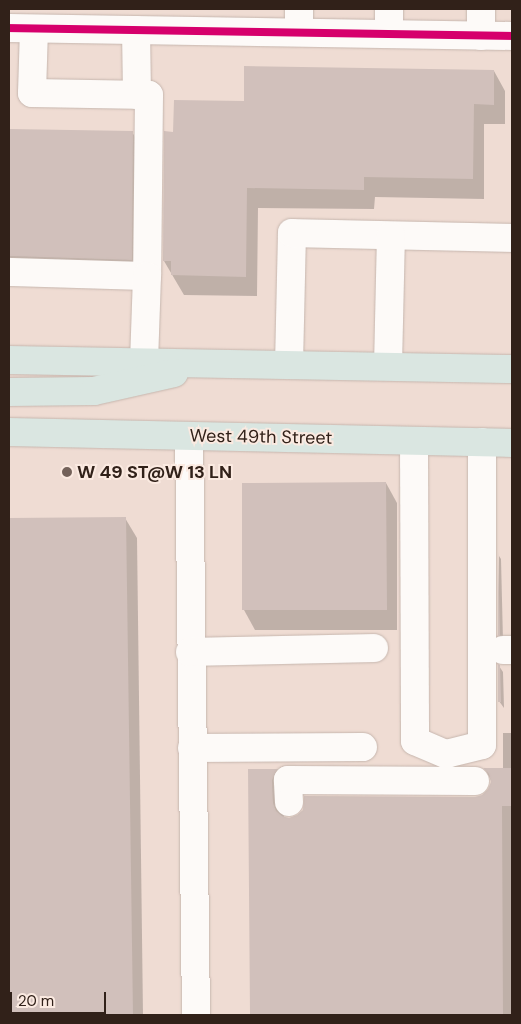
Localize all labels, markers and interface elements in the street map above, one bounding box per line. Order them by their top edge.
street label: West 49th Street [189,425,333,449]
place label: W 49 ST@W 13 LN [77,461,232,483]
marker: W 49 ST@W 13 LN [61,466,73,478]
scale bar [12,982,109,1014]
text: 20 m [18,991,54,1011]

